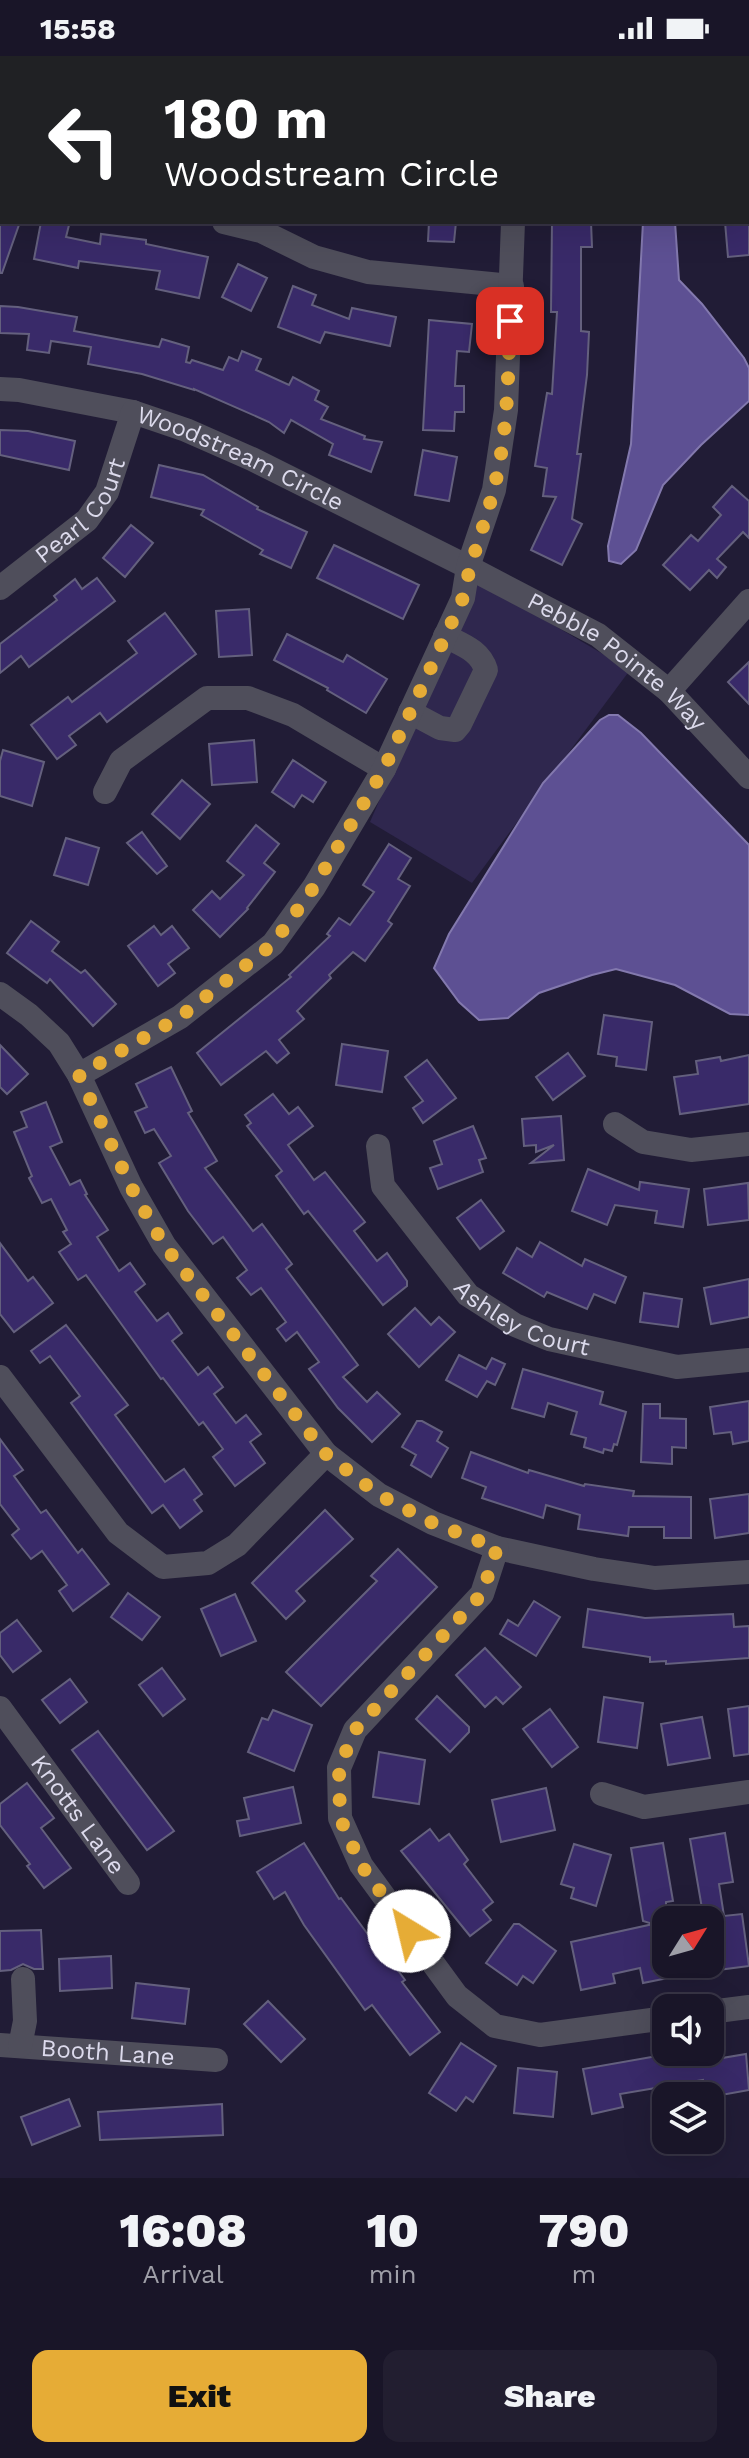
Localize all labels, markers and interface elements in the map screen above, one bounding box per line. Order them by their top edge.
text: 15:58 [40,11,116,46]
text: 180 m [164,86,328,152]
icon: left [32,88,136,192]
text: Woodstream Circle [164,153,499,195]
pin [476,287,544,355]
icon: arrive [488,299,532,343]
street label: Woodstream Circle [133,400,348,517]
street label: Pearl Court [30,455,131,569]
street label: Pebble Pointe Way [523,587,713,737]
street label: Ashley Court [448,1275,592,1361]
street label: Knotts Lane [25,1749,131,1880]
position arrow [367,1889,451,1973]
north arrow [652,1906,724,1978]
map controls [652,1906,724,2154]
button: sound [652,1994,724,2066]
street label: Booth Lane [40,2034,176,2071]
button: layers [652,2082,724,2154]
text: 16:08 [120,2202,247,2259]
text: 10 [366,2202,419,2259]
text: 790 [539,2202,629,2259]
text: Arrival [143,2259,224,2289]
text: min [369,2259,417,2289]
text: m [572,2259,596,2289]
button: Exit [32,2350,367,2442]
button: Share [383,2350,717,2442]

